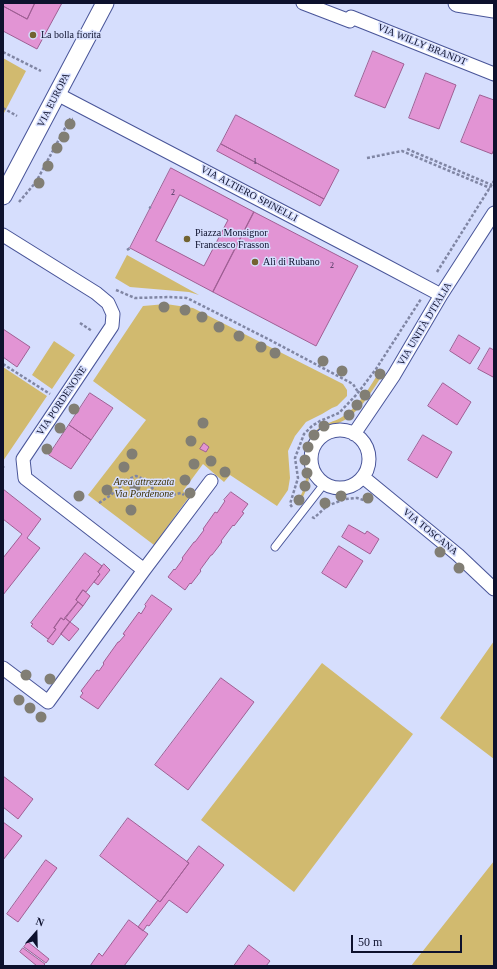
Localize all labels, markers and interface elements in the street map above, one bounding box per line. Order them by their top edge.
street label: VIA WILLY BRANDT [376,22,468,68]
place label: La bolla fiorita [41,29,101,41]
marker: La bolla fiorita [28,30,38,40]
street label: VIA EUROPA [35,71,73,129]
house number: 1 [253,157,257,167]
street label: VIA ALTIERO SPINELLI [199,163,299,225]
house number: 2 [171,188,175,198]
place label: Piazza Monsignor Francesco Frasson [195,227,269,250]
marker: Piazza Monsignor Francesco Frasson [182,234,192,244]
place label: Alì di Rubano [263,256,320,268]
marker: Alì di Rubano [250,257,260,267]
house number: 2 [330,261,334,271]
street label: VIA UNITÀ D'ITALIA [395,280,455,368]
street label: VIA PORDENONE [34,364,90,438]
park label: Area attrezzata Via Pordenone [114,476,174,500]
street label: VIA TOSCANA [400,506,460,558]
north arrow [16,913,56,953]
text: N [34,915,46,929]
scale bar [353,927,464,953]
text: 50 m [358,935,382,949]

